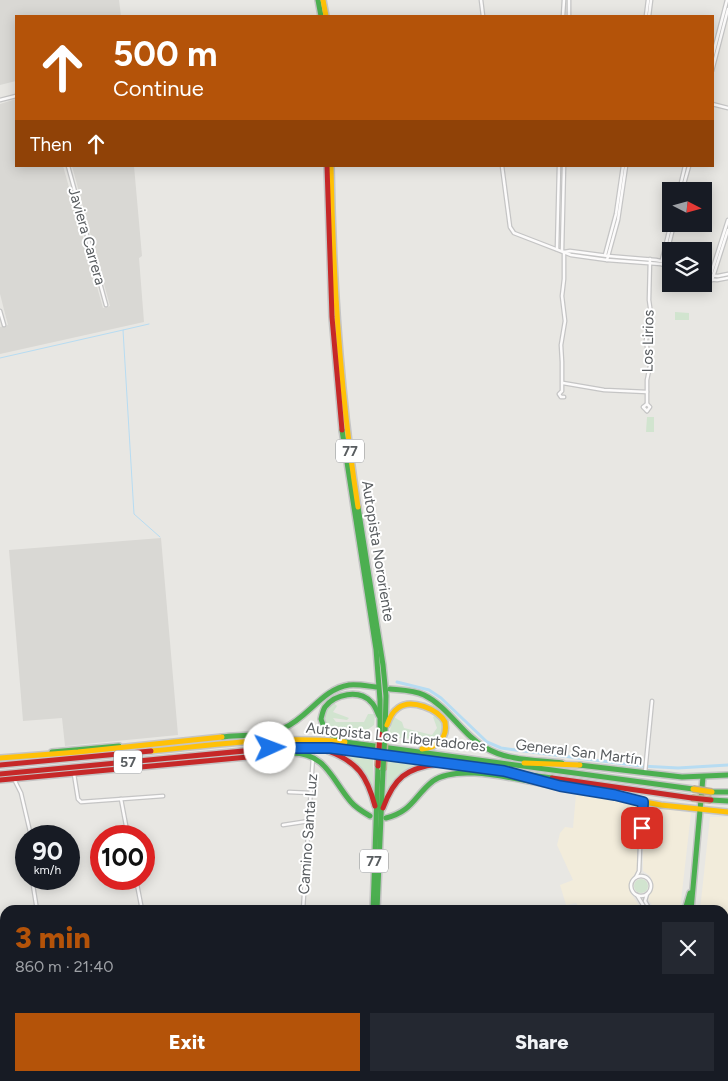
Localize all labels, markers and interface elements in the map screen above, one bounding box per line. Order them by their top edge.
text: 500 m [113,33,218,75]
icon: ahead [30,35,95,100]
text: Continue [113,75,204,102]
icon: ahead [82,130,110,158]
text: Then [30,133,72,156]
north arrow [662,182,712,232]
map controls [662,182,712,292]
street label: Javiera Carrera [64,185,110,287]
button: layers [662,242,712,292]
street label: Los Lirios [638,309,658,373]
road number: 77 [336,440,364,462]
street label: Autopista Nororiente [358,479,398,623]
street label: Autopista Los Libertadores [305,719,487,755]
position arrow [243,721,295,773]
street label: General San Martín [515,735,643,769]
road number: 57 [114,750,142,774]
street label: Camino Santa Luz [295,773,321,895]
pin [621,807,663,849]
icon: arrive [628,814,656,842]
speed limit sign: 100 [90,825,155,890]
text: 90 [32,836,63,866]
road number: 77 [360,849,388,872]
text: km/h [34,863,61,877]
text: 3 min [15,919,91,956]
button: close [662,922,714,974]
text: 860 m · 21:40 [15,957,113,976]
button: Exit [15,1013,360,1071]
button: Share [370,1013,714,1071]

